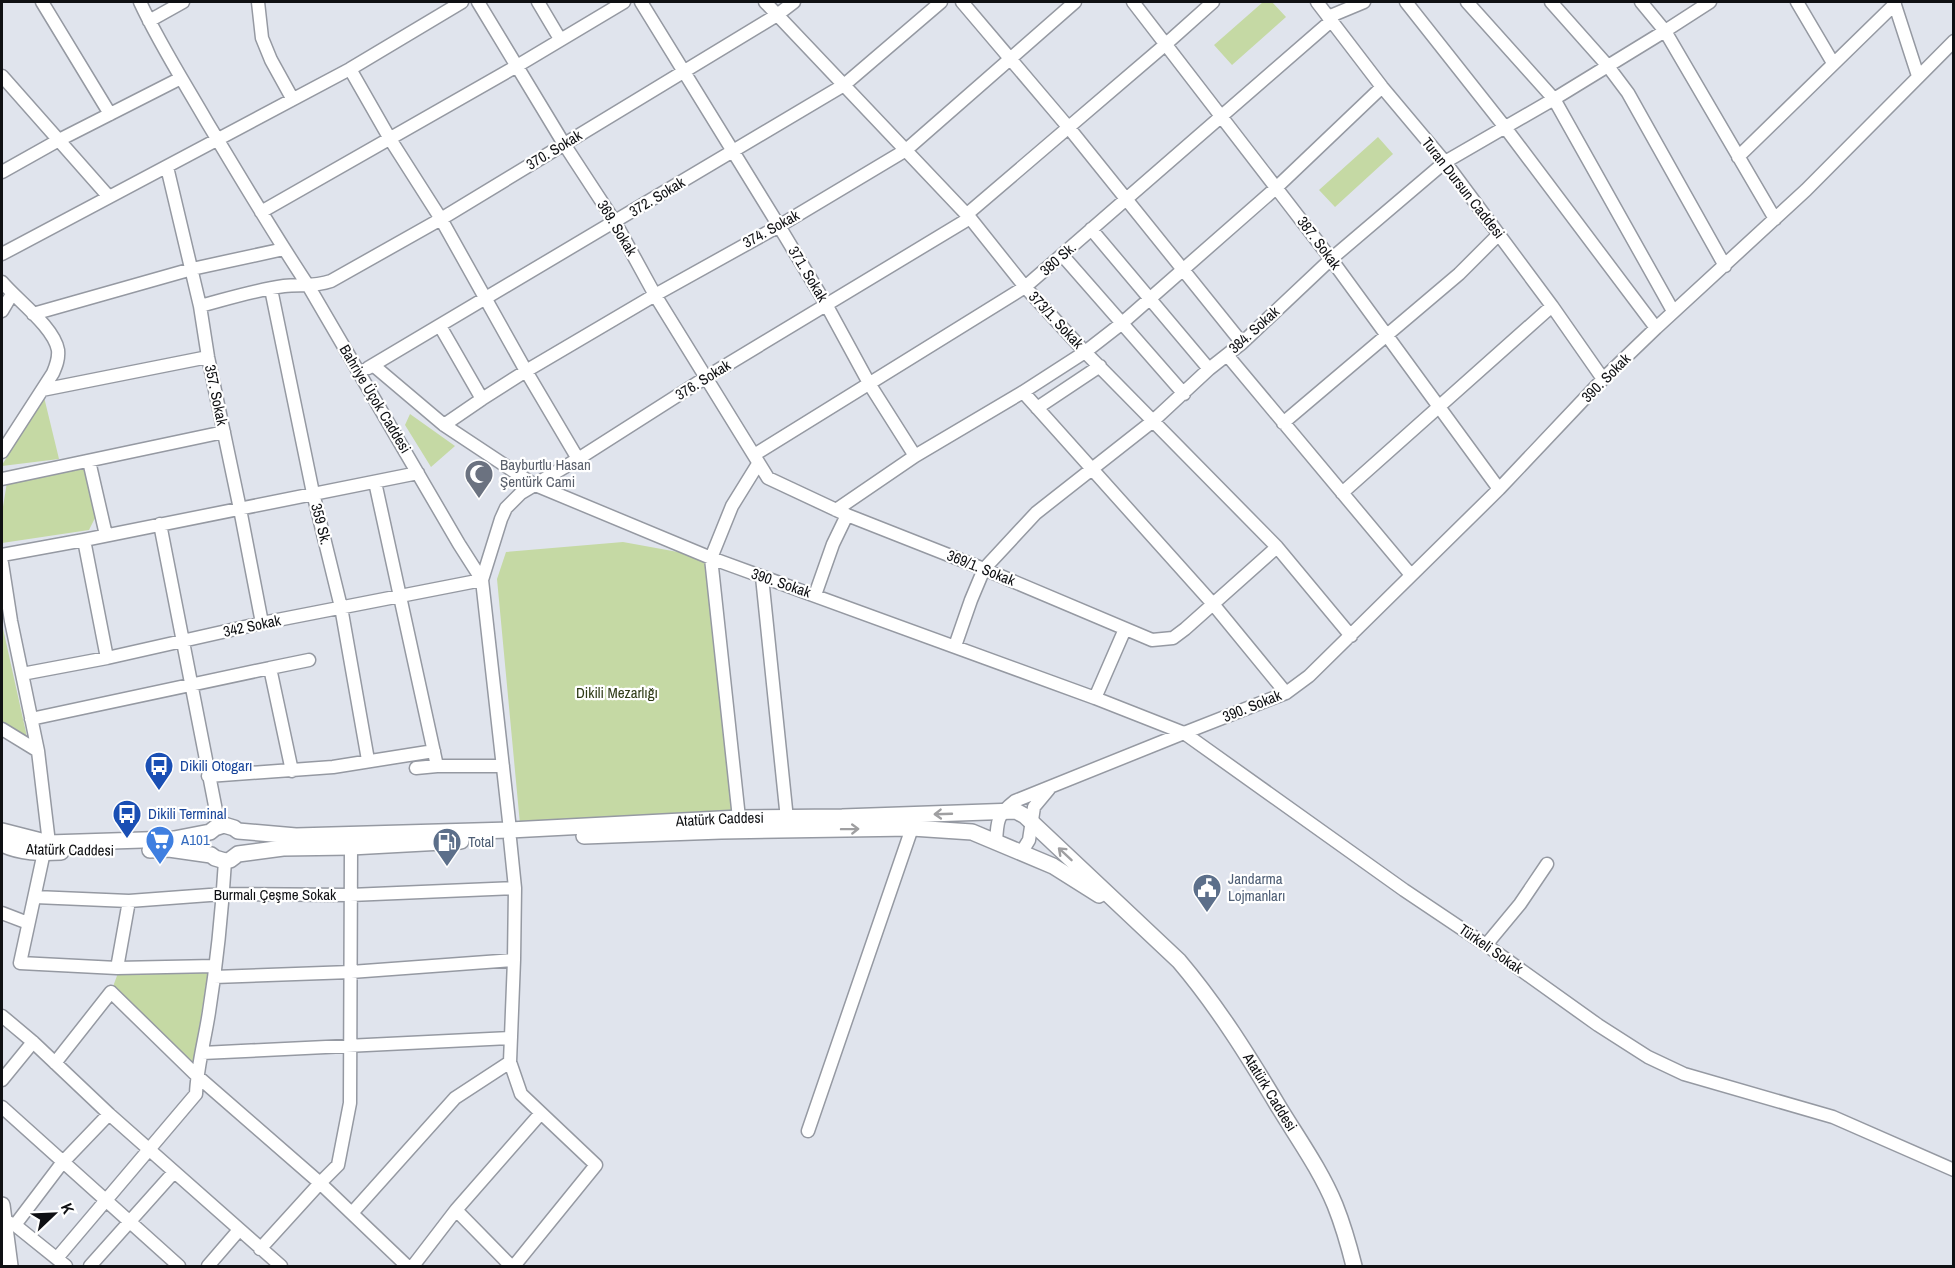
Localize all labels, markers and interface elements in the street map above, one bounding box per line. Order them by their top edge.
street label: 370. Sokak [522,124,586,174]
street label: Turan Dursun Caddesi [1417,133,1510,243]
street label: 372. Sokak [625,171,689,221]
street label: 369. Sokak [593,196,643,260]
street label: 374. Sokak [739,204,804,253]
street label: 387. Sokak [1292,212,1347,274]
street label: 380 Sk. [1035,237,1080,280]
street label: 371. Sokak [784,242,834,306]
street label: 373/1. Sokak [1024,286,1089,354]
street label: 384. Sokak [1224,301,1284,358]
street label: Bahriye Üçok Caddesi [335,341,416,457]
street label: 390. Sokak [1576,348,1635,407]
street label: 376. Sokak [671,354,735,405]
street label: 357. Sokak [200,363,233,428]
place label: Bayburtlu Hasan Şentürk Cami [500,454,591,492]
mosque icon: Bayburtlu Hasan Şentürk Cami [463,458,495,500]
street label: 359 Sk. [306,501,337,547]
street label: 369/1. Sokak [944,544,1019,591]
street label: 390. Sokak [749,563,814,603]
street label: 342 Sokak [221,609,283,642]
park label: Dikili Mezarlığı [576,682,658,703]
street label: 390. Sokak [1219,684,1285,727]
bus stop icon: Dikili Otogarı [143,750,175,792]
place label: Dikili Otogarı [180,755,252,776]
bus stop icon: Dikili Terminal [111,798,143,840]
place label: Dikili Terminal [148,803,226,824]
street label: Atatürk Caddesi [674,807,764,831]
one-way arrow [934,809,954,820]
supermarket icon: A101 [144,824,176,866]
one-way arrow [840,824,860,835]
fuel station icon: Total [431,826,463,868]
place label: A101 [180,829,210,850]
place label: Total [468,831,494,852]
street label: Atatürk Caddesi [25,838,114,861]
one-way arrow [1058,847,1073,861]
place label: Jandarma Lojmanları [1228,868,1285,906]
public building icon: Jandarma Lojmanları [1191,872,1223,914]
street label: Burmalı Çeşme Sokak [214,884,337,905]
street label: Türkeli Sokak [1455,919,1528,979]
street label: Atatürk Caddesi [1238,1048,1302,1135]
north arrow [24,1184,84,1244]
text: K [56,1199,80,1217]

